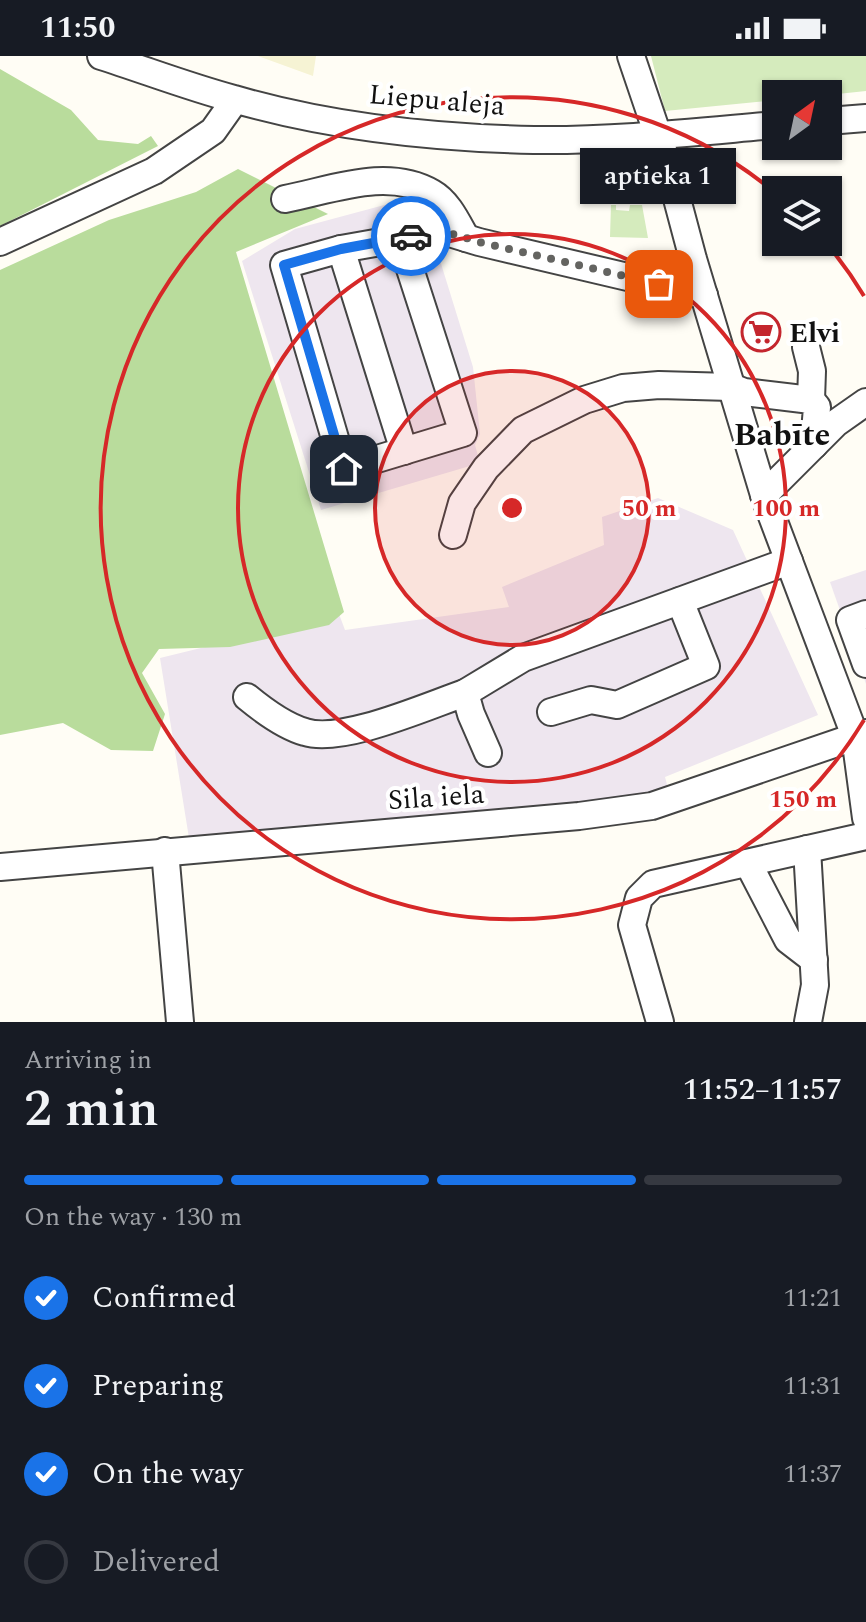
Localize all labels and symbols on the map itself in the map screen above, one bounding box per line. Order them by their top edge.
street label: Liepu aleja [367,73,507,128]
north arrow [762,80,842,160]
callout: aptieka 1 [581,148,737,204]
courier [371,196,451,276]
pin [625,250,693,318]
supermarket icon: Elvi [740,311,782,353]
place label: Elvi [789,312,840,355]
district label: Babīte [734,411,830,460]
pin [310,435,378,503]
text: 50 m [622,491,677,527]
text: 100 m [752,491,820,527]
centre of rings [498,494,526,522]
street label: Sila iela [386,773,486,822]
text: 150 m [769,782,837,818]

